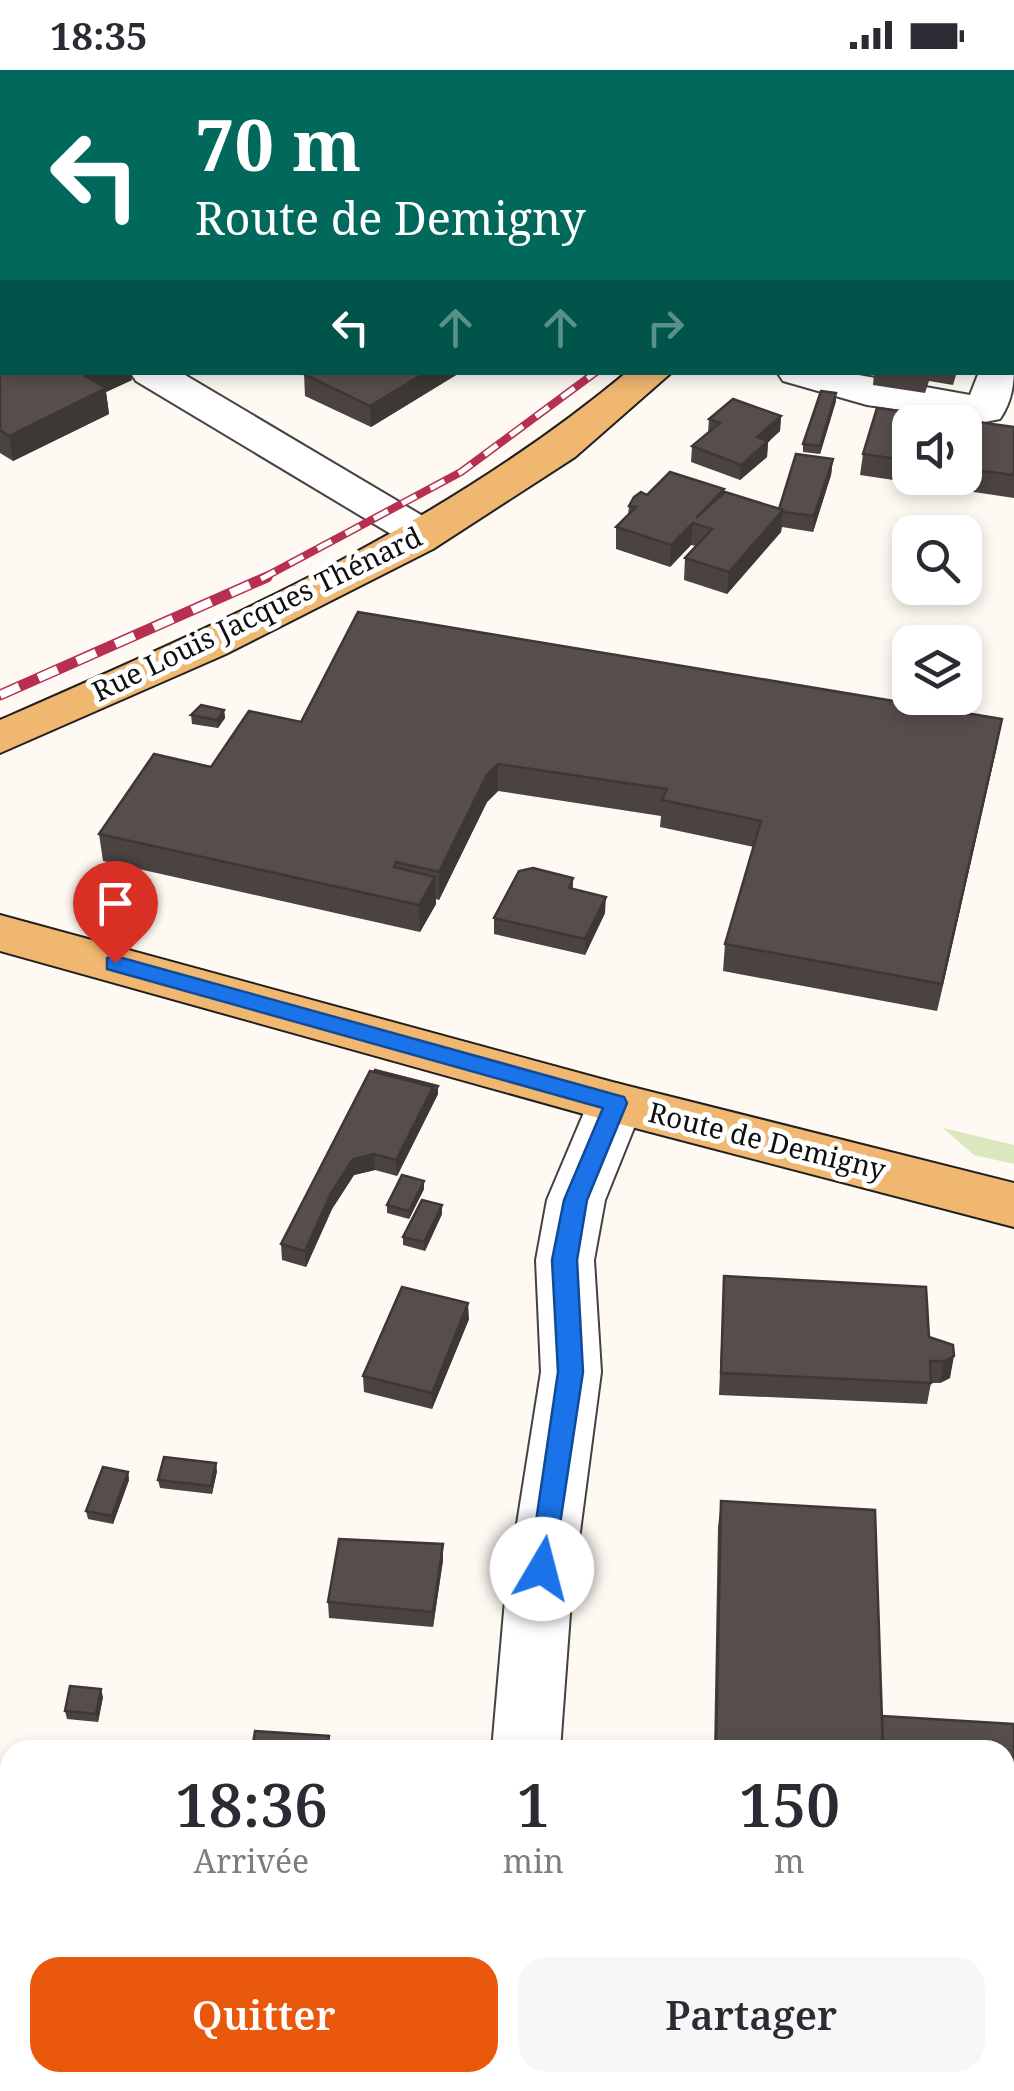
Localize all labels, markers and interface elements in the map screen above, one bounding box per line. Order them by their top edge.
text: 18:35 [50,9,147,61]
text: 70 m [195,96,361,192]
icon: left [30,110,160,240]
text: Route de Demigny [195,187,586,248]
icon: left [323,300,378,355]
icon: ahead [428,300,483,355]
icon: ahead [533,300,588,355]
icon: right [638,300,693,355]
map controls [892,405,982,715]
button: sound [892,405,982,495]
button: search [892,515,982,605]
street label: Rue Louis Jacques Thénard [85,517,428,710]
button: layers [892,625,982,715]
pin [73,861,158,964]
icon: arrive [88,876,143,931]
street label: Route de Demigny [645,1092,890,1188]
position arrow [490,1517,594,1621]
text: 18:36 [175,1763,328,1845]
text: 1 [516,1763,550,1845]
text: 150 [739,1763,840,1845]
text: Arrivée [194,1839,309,1882]
text: min [503,1839,564,1882]
text: m [774,1839,805,1882]
button: Quitter [30,1957,498,2072]
button: Partager [518,1957,985,2072]

